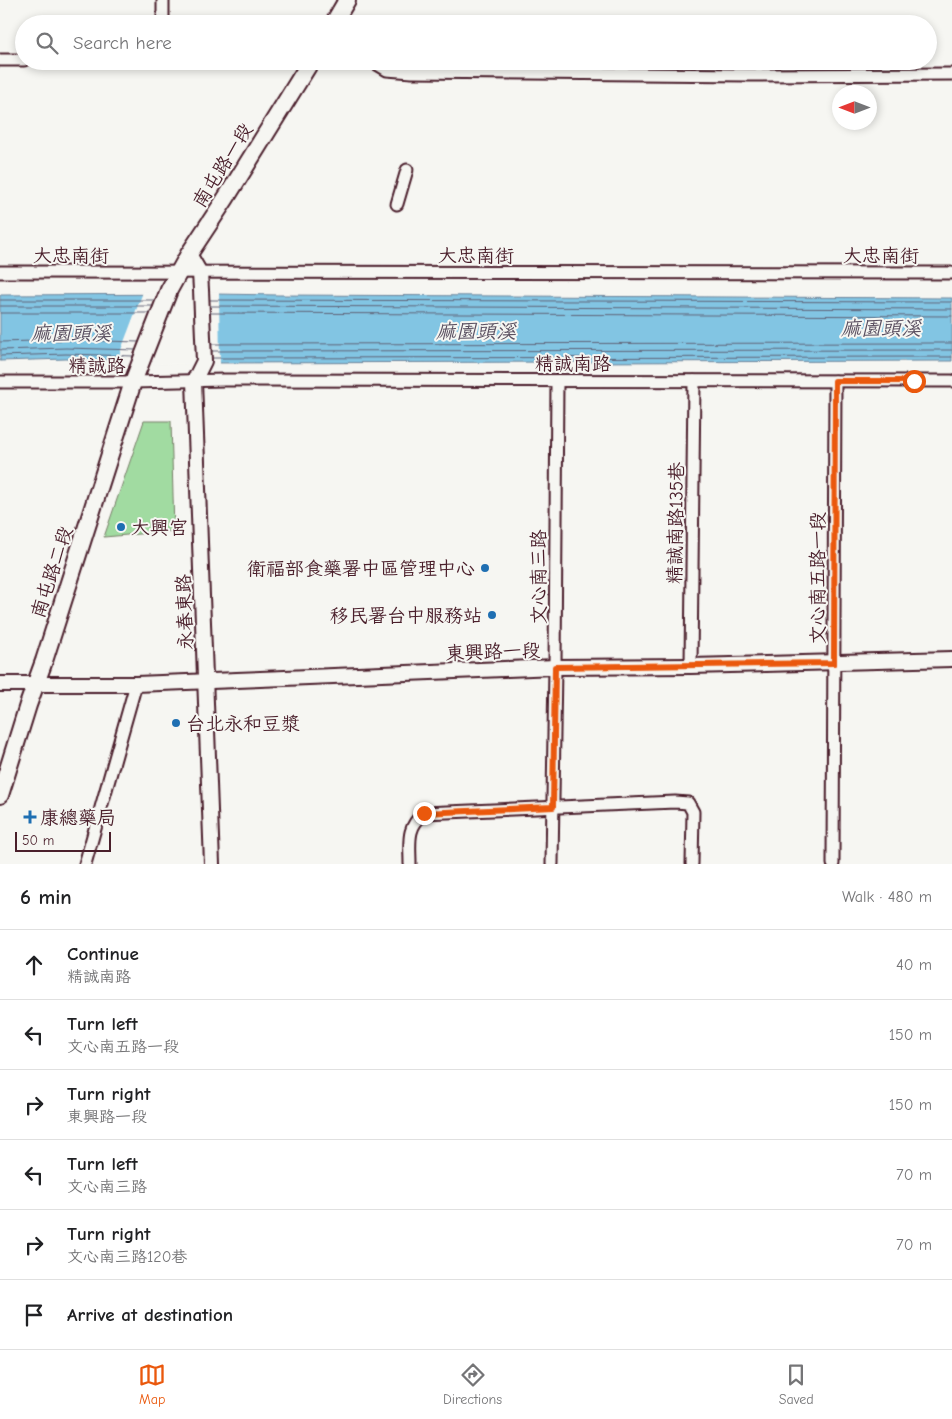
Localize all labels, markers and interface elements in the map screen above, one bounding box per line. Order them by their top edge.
search box [15,15,937,70]
icon: search [33,29,61,57]
text: Search here [73,32,172,54]
north arrow [832,85,877,130]
street label: 南屯路一段 [188,119,257,212]
street label: 大忠南街 [33,245,109,267]
street label: 大忠南街 [438,245,514,267]
street label: 大忠南街 [843,245,919,267]
water label: 麻園頭溪 [841,317,922,340]
water label: 麻園頭溪 [436,320,517,343]
water label: 麻園頭溪 [31,322,112,345]
street label: 精誠南路 [535,353,611,375]
street label: 精誠路 [68,355,126,377]
route start [903,370,926,393]
street label: 精誠南路135巷 [664,462,688,584]
street label: 文心南五路一段 [807,511,829,645]
place label: 大興宮 [131,517,188,539]
marker: 大興宮 [115,521,127,533]
street label: 南屯路二段 [27,524,77,621]
street label: 文心南三路 [528,529,550,625]
place label: 衛福部食藥署中區管理中心 [247,558,475,580]
marker: 衛福部食藥署中區管理中心 [479,562,491,574]
street label: 永春東路 [173,574,197,650]
place label: 移民署台中服務站 [330,605,482,627]
marker: 移民署台中服務站 [486,609,498,621]
street label: 東興路一段 [445,639,541,665]
place label: 台北永和豆漿 [186,713,300,735]
marker: 台北永和豆漿 [170,717,182,729]
route end [413,802,436,825]
place label: 康總藥局 [40,807,116,829]
marker: 康總藥局 [24,811,36,823]
scale bar [15,829,111,852]
text: 50 m [22,832,54,849]
text: 6 min [20,885,72,909]
text: Walk · 480 m [842,888,932,906]
text: Continue [67,943,139,965]
icon: ahead [20,951,48,979]
text: 40 m [896,956,932,974]
text: 精誠南路 [67,968,131,986]
text: Turn left [67,1013,138,1035]
icon: left [20,1021,48,1049]
text: 150 m [889,1026,932,1044]
text: 文心南五路一段 [67,1038,179,1056]
text: Turn right [67,1083,151,1105]
icon: right [20,1091,48,1119]
text: 150 m [889,1096,932,1114]
text: 東興路一段 [67,1108,147,1126]
text: Turn left [67,1153,138,1175]
icon: left [20,1161,48,1189]
text: 70 m [896,1166,932,1184]
text: 文心南三路 [67,1178,147,1196]
text: Turn right [67,1223,151,1245]
icon: right [20,1231,48,1259]
text: 70 m [896,1236,932,1254]
text: 文心南三路120巷 [67,1248,187,1266]
icon: arrive [20,1301,48,1329]
text: Arrive at destination [67,1304,233,1326]
tab: Map [138,1361,166,1408]
tab: Directions [443,1361,502,1408]
tab: Saved [779,1361,814,1408]

